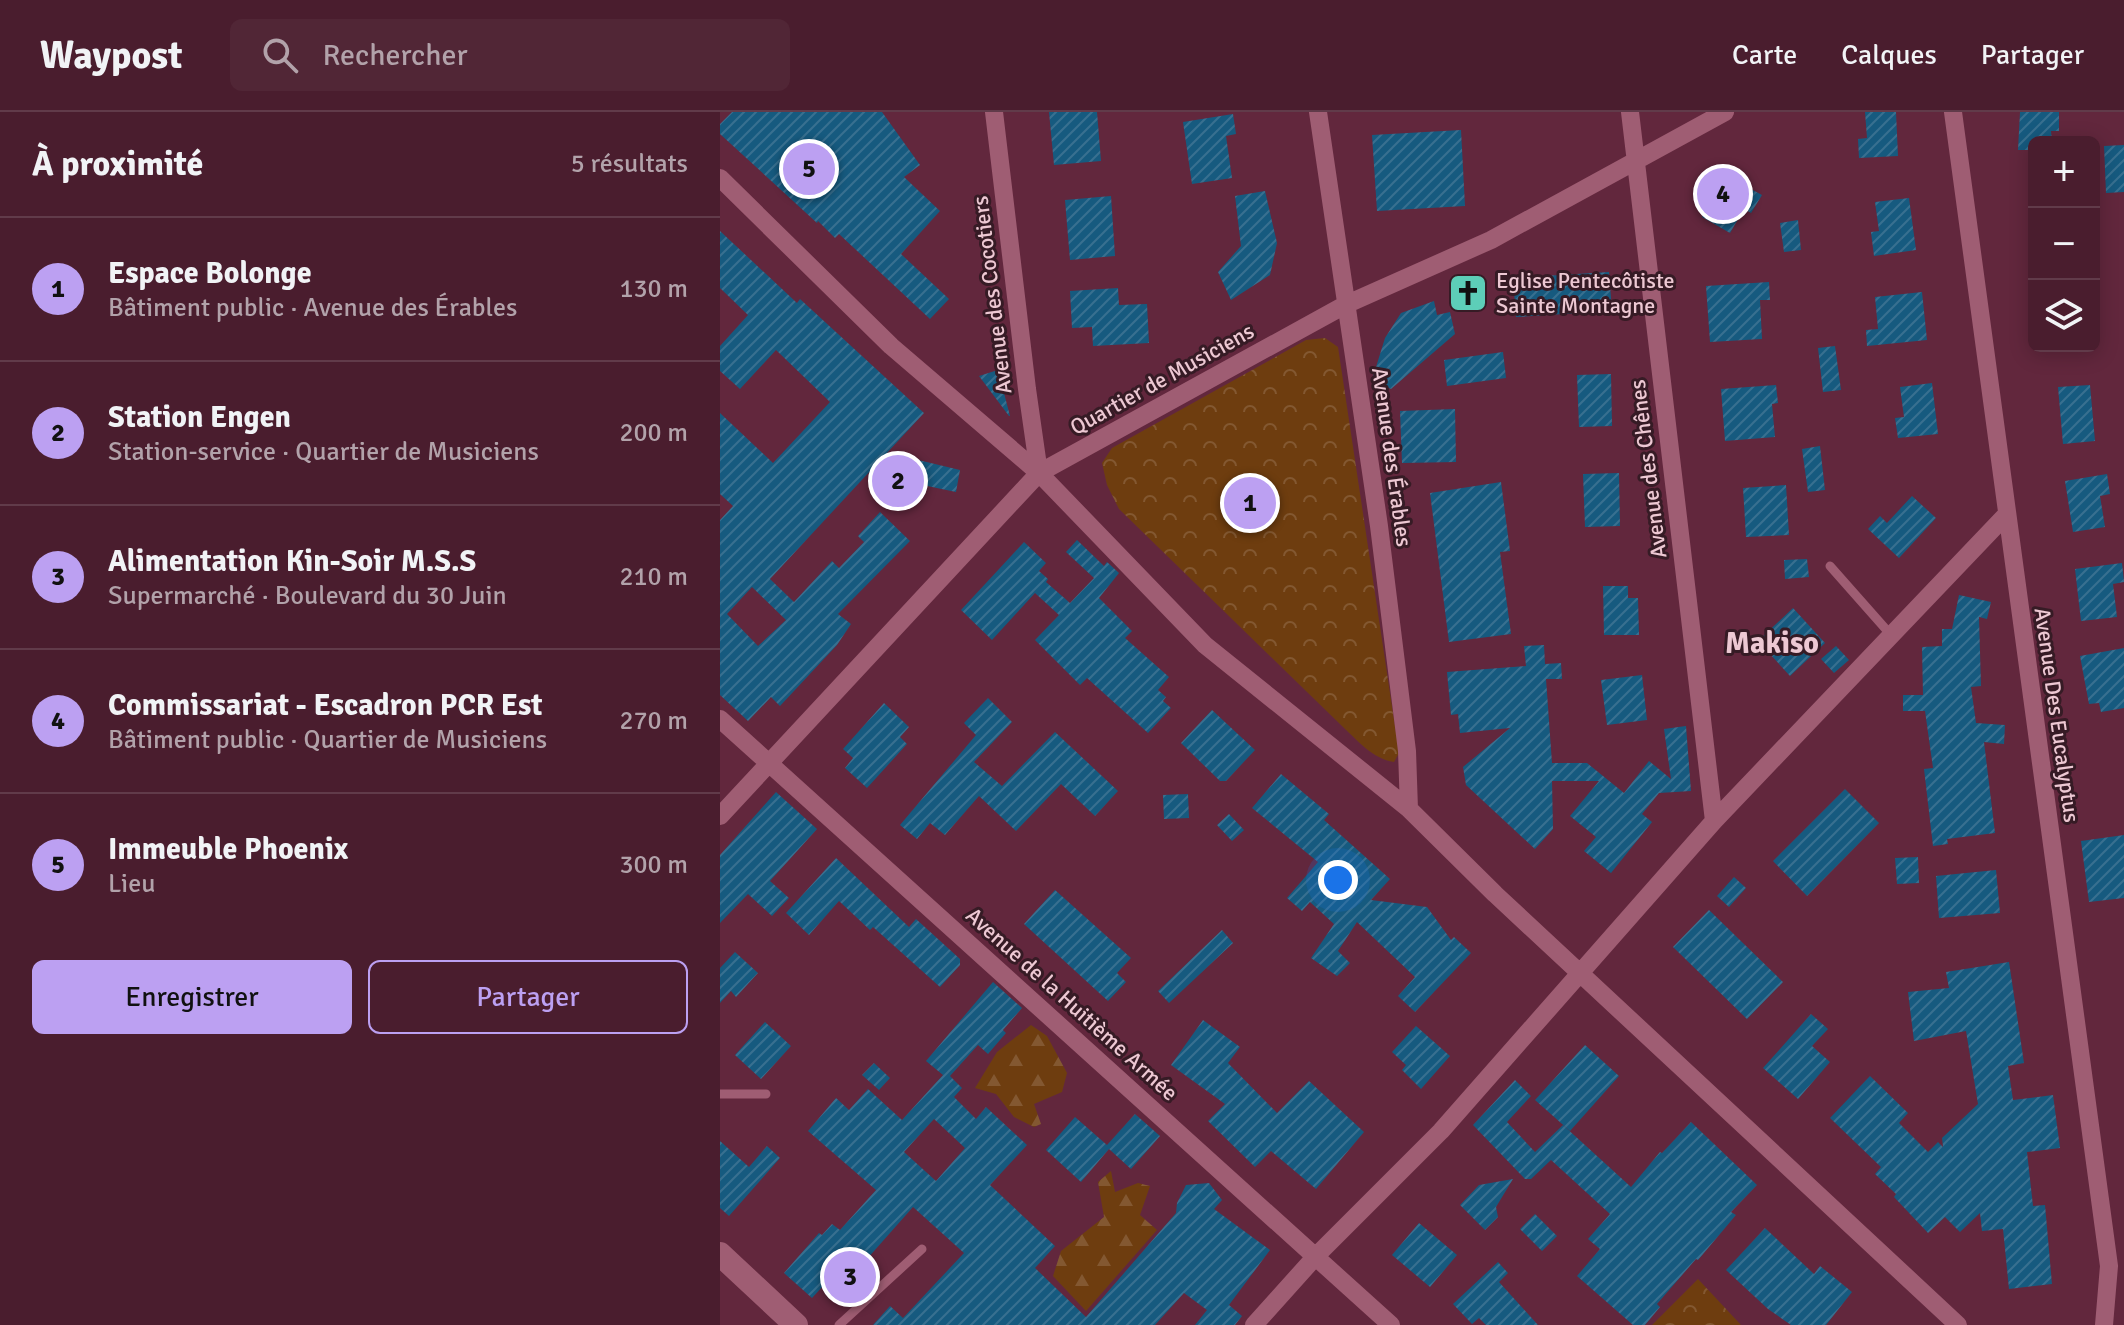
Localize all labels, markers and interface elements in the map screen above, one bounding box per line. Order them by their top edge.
search box [230,19,790,91]
text: Waypost [40,32,182,79]
icon: search [258,33,302,77]
text: Rechercher [322,37,468,74]
text: Carte [1732,38,1797,72]
text: Calques [1841,38,1937,72]
text: Partager [1981,38,2084,72]
map controls [2028,136,2100,352]
button: + [2028,136,2100,208]
pin: 5 [783,139,835,199]
text: À proximité [32,143,203,185]
text: 5 résultats [571,148,688,180]
pin: 4 [1697,164,1749,224]
street label: Avenue des Cocotiers [966,194,1018,396]
button: − [2028,208,2100,280]
text: Espace Bolonge [108,255,312,292]
place label: Eglise Pentecôtiste Sainte Montagne [1496,267,1674,319]
church icon: Eglise Pentecôtiste Sainte Montagne [1447,272,1489,314]
text: 1 [51,273,65,305]
text: 130 m [619,273,688,305]
button: layers [2028,280,2100,352]
text: Bâtiment public · Avenue des Érables [108,292,517,324]
street label: Quartier de Musiciens [1065,317,1259,441]
street label: Avenue des Érables [1366,366,1418,548]
street label: Avenue des Chênes [1624,378,1672,560]
text: Station Engen [108,399,291,436]
text: 2 [51,417,65,449]
text: 200 m [619,417,688,449]
text: Station-service · Quartier de Musiciens [108,436,539,468]
pin: 2 [872,451,924,511]
pin: 1 [1224,473,1276,533]
text: Alimentation Kin-Soir M.S.S [108,543,476,580]
text: 3 [51,561,65,593]
text: 210 m [619,561,688,593]
text: Supermarché · Boulevard du 30 Juin [108,580,507,612]
street label: Avenue Des Eucalyptus [2029,606,2085,824]
district label: Makiso [1725,625,1819,662]
text: Commissariat - Escadron PCR Est [108,687,543,724]
text: 4 [51,705,65,737]
text: 270 m [619,705,688,737]
text: Bâtiment public · Quartier de Musiciens [108,724,547,756]
text: Immeuble Phoenix [108,831,348,868]
text: 5 [51,849,65,881]
text: 300 m [619,849,688,881]
your location [1318,860,1358,900]
text: Lieu [108,868,155,900]
street label: Avenue de la Huitième Armée [961,902,1183,1106]
button: Enregistrer [32,960,352,1034]
button: Partager [368,960,688,1034]
pin: 3 [824,1247,876,1307]

